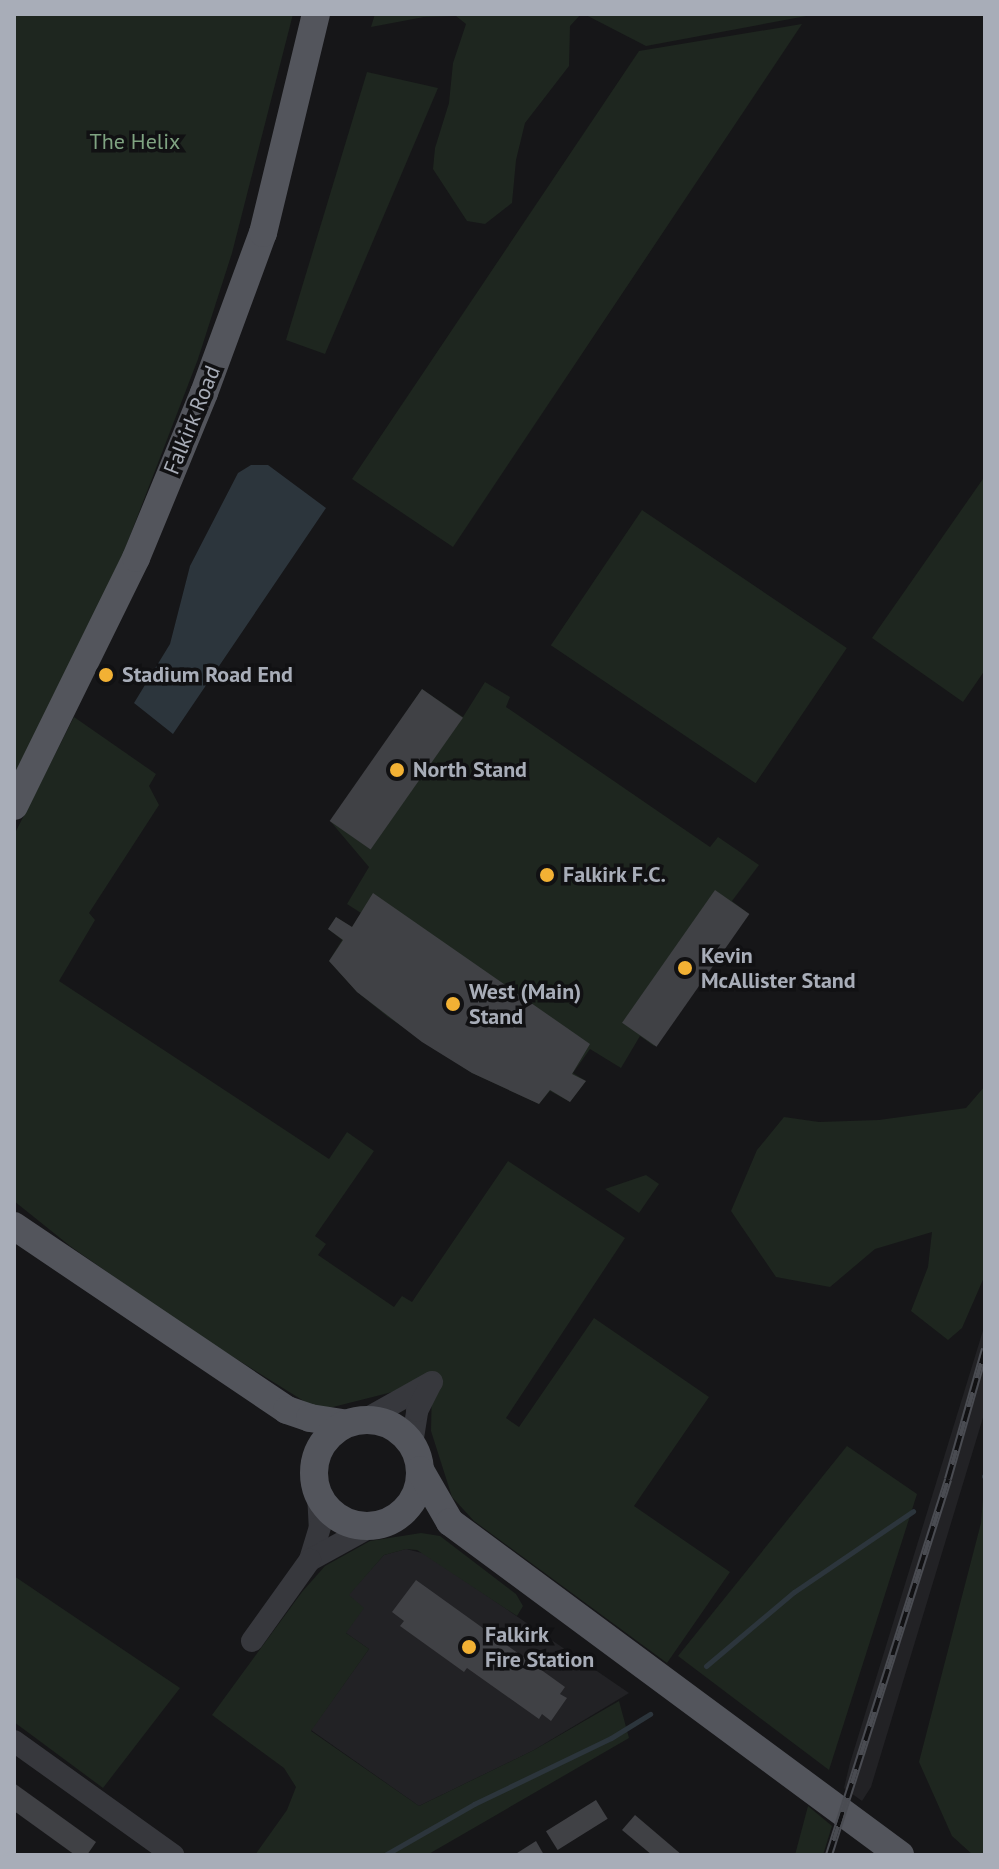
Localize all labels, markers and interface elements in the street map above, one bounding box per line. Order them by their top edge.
park label: The Helix [90,129,180,155]
street label: Falkirk Road [158,361,226,479]
place label: Stadium Road End [122,662,293,688]
marker: Stadium Road End [97,666,115,684]
place label: North Stand [413,757,527,783]
marker: North Stand [388,761,406,779]
place label: Falkirk F.C. [563,862,667,888]
marker: Falkirk F.C. [538,866,556,884]
place label: Kevin McAllister Stand [701,942,856,994]
marker: Kevin McAllister Stand [676,959,694,977]
place label: West (Main) Stand [469,978,581,1030]
marker: West (Main) Stand [444,995,462,1013]
place label: Falkirk Fire Station [485,1621,594,1672]
marker: Falkirk Fire Station [460,1638,478,1656]

